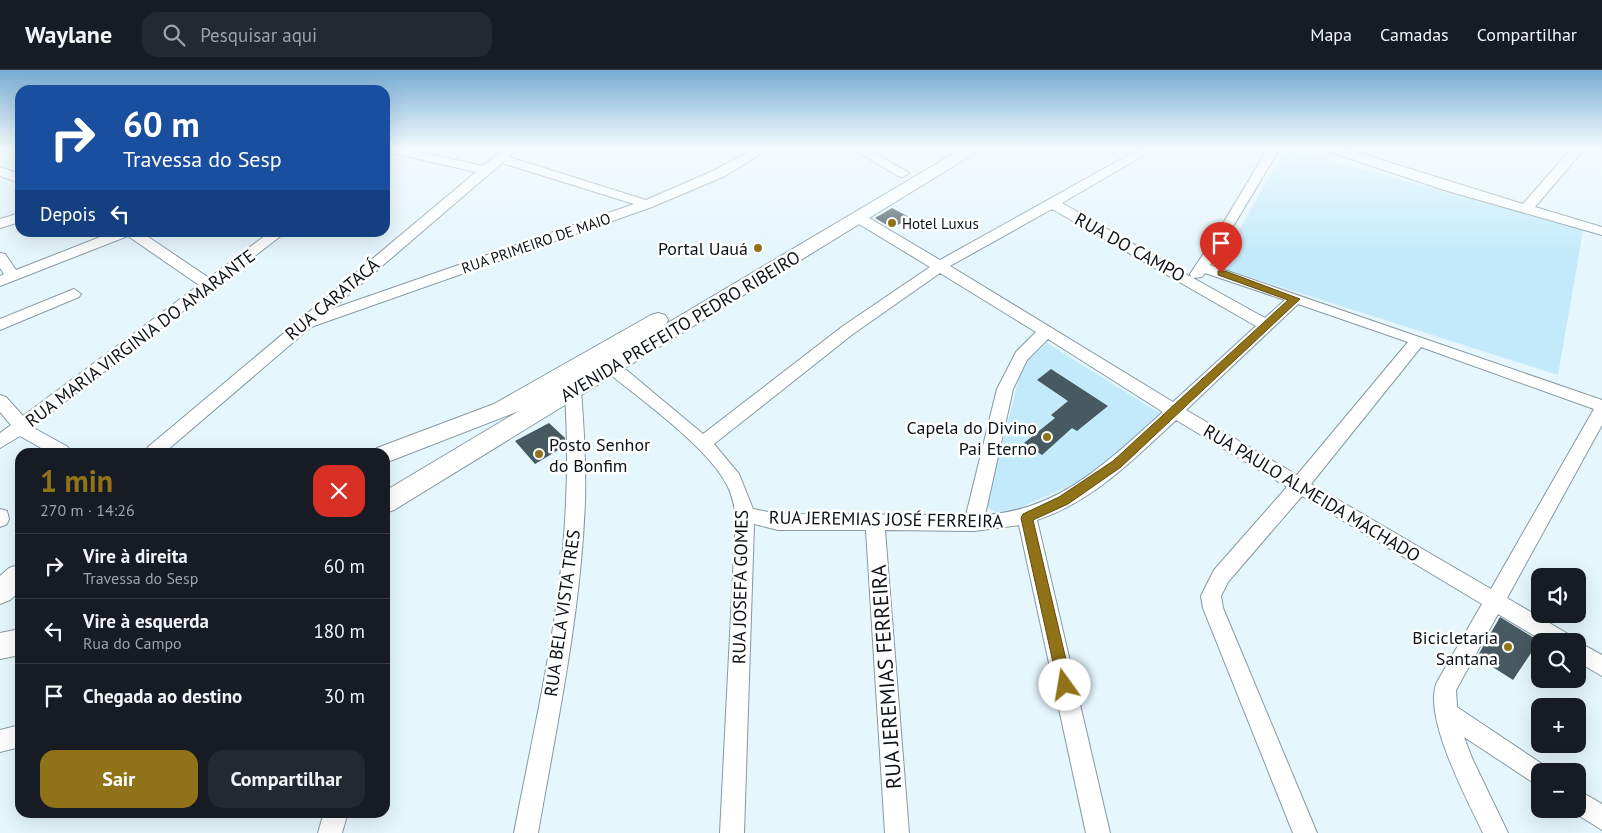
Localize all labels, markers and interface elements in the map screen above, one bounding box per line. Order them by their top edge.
search box [142,12,492,57]
text: Waylane [25,19,112,50]
icon: search [160,21,188,49]
text: Pesquisar aqui [200,23,317,47]
text: Mapa [1310,23,1352,46]
text: Camadas [1380,23,1449,46]
text: Compartilhar [1477,23,1577,46]
text: 60 m [123,101,200,147]
icon: right [40,105,105,170]
text: Travessa do Sesp [123,145,282,173]
icon: left [106,200,134,228]
text: Depois [40,202,96,226]
street label: RUA DO CAMPO [1071,207,1189,287]
street label: RUA PRIMEIRO DE MAIO [459,209,613,277]
place label: Hotel Luxus [902,214,979,233]
marker: Hotel Luxus [886,217,898,229]
pin [1200,222,1242,273]
icon: arrive [1207,229,1235,257]
place label: Portal Uauá [658,237,748,260]
marker: Portal Uauá [752,242,764,254]
street label: RUA MARIA VIRGINIA DO AMARANTE [21,244,259,432]
street label: AVENIDA PREFEITO PEDRO RIBEIRO [556,245,804,407]
street label: RUA CARATACÁ [280,253,384,345]
place label: Capela do Divino Pai Eterno [907,416,1037,460]
street label: RUA PAULO ALMEIDA MACHADO [1199,419,1425,567]
marker: Capela do Divino Pai Eterno [1041,431,1053,443]
place label: Posto Senhor do Bonfim [549,433,650,477]
marker: Posto Senhor do Bonfim [533,448,545,460]
text: 1 min [40,461,113,500]
button: close [313,465,365,517]
text: 270 m · 14:26 [40,500,135,520]
street label: RUA JEREMIAS JOSÉ FERREIRA [769,505,1004,533]
street label: RUA JOSEFA GOMES [727,510,753,664]
street label: RUA BELA VISTA TRES [539,528,585,698]
text: Vire à direita [83,544,188,568]
icon: right [40,552,68,580]
text: 60 m [324,554,365,578]
street label: RUA JEREMIAS FERREIRA [865,563,907,790]
text: Travessa do Sesp [83,568,198,588]
map controls [1531,568,1586,818]
button: sound [1531,568,1586,623]
text: Vire à esquerda [83,609,209,633]
icon: left [40,617,68,645]
text: 180 m [313,619,365,643]
place label: Bicicletaria Santana [1412,626,1498,670]
text: Rua do Campo [83,633,182,653]
button: search [1531,633,1586,688]
marker: Bicicletaria Santana [1502,641,1514,653]
position arrow [1038,658,1090,710]
icon: arrive [40,682,68,710]
text: Chegada ao destino [83,684,242,708]
text: 30 m [324,684,365,708]
button: + [1531,698,1586,753]
button: Sair [40,750,198,808]
button: Compartilhar [208,750,365,808]
button: − [1531,763,1586,818]

